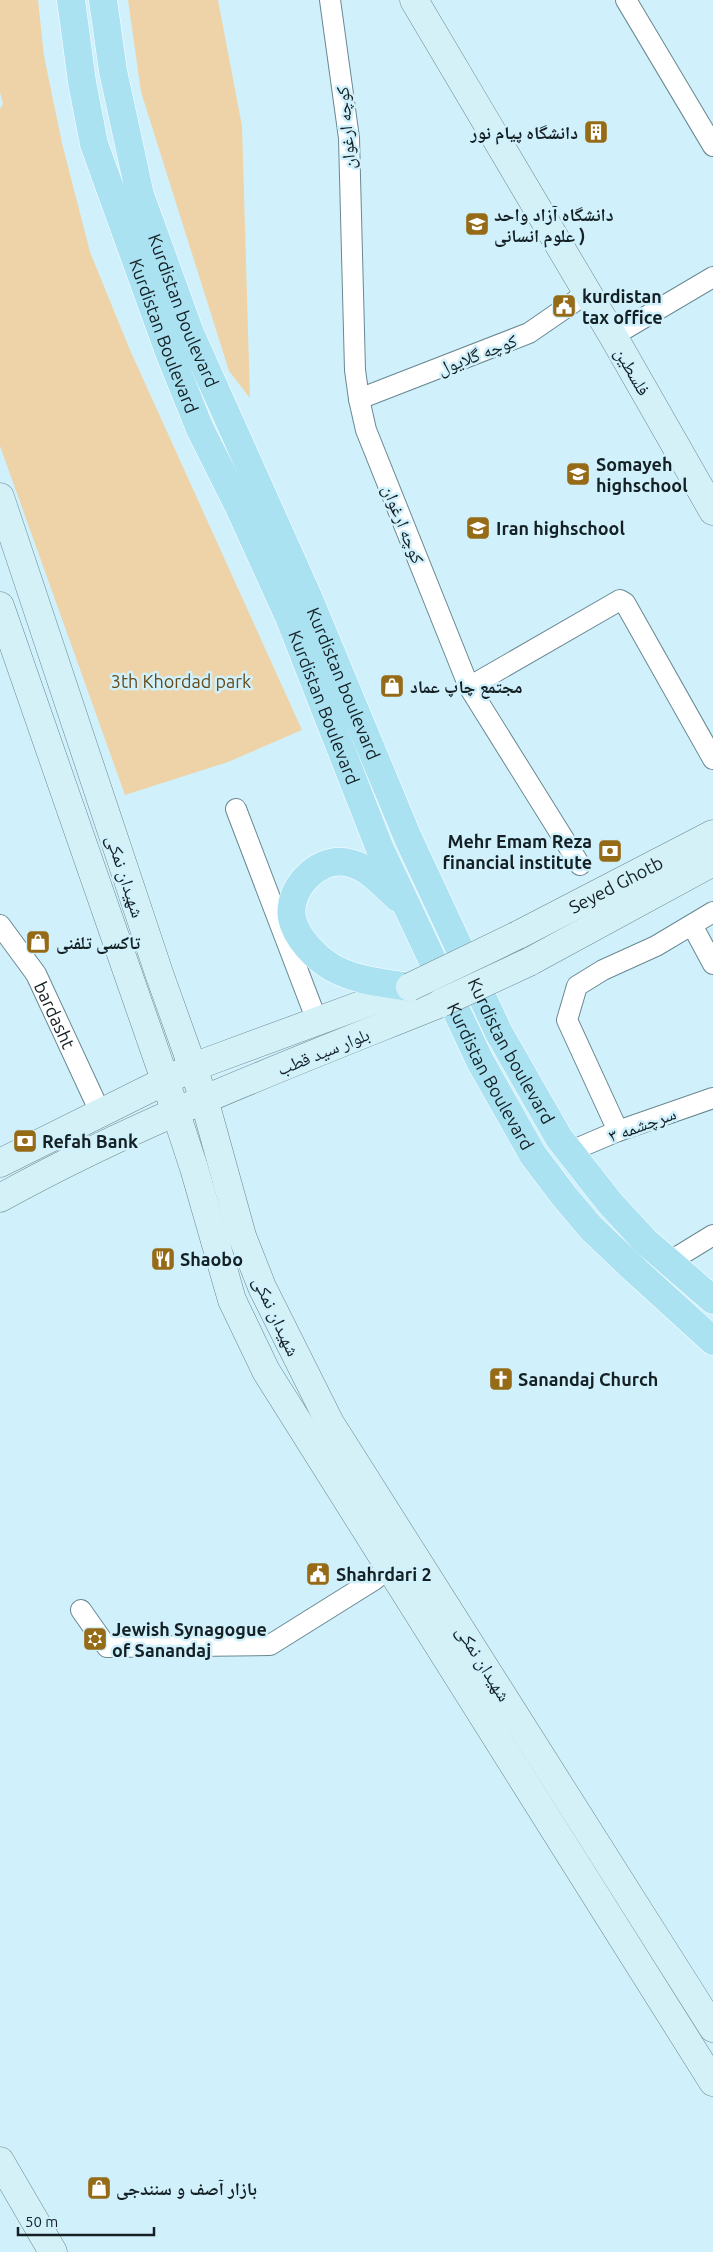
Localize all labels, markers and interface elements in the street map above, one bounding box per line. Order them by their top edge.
street label: کوچه ارغوان [331,85,361,170]
building icon: دانشگاه پیام نور [583,119,609,145]
place label: دانشگاه پیام نور [469,122,578,145]
place label: دانشگاه آزاد واحد علوم انسانی ) [494,204,614,248]
school or university icon: دانشگاه آزاد واحد علوم انسانی ) [464,211,490,237]
street label: Kurdistan boulevard [145,231,223,390]
street label: Kurdistan Boulevard [126,256,203,416]
place label: kurdistan tax office [582,286,663,327]
public building icon: kurdistan tax office [551,293,577,319]
street label: کوچه گلایول [435,330,521,380]
street label: فلسطین [610,343,655,400]
place label: Somayeh highschool [596,454,688,495]
school or university icon: Somayeh highschool [565,461,591,487]
street label: کوچه ارغوان [377,482,429,568]
school or university icon: Iran highschool [465,515,491,541]
place label: Iran highschool [496,518,625,538]
street label: Kurdistan boulevard [304,604,384,762]
street label: Kurdistan Boulevard [285,627,364,787]
park label: 3th Khordad park [111,671,251,691]
shop icon: مجتمع چاپ عماد [379,673,405,699]
place label: مجتمع چاپ عماد [410,676,523,699]
place label: Mehr Emam Reza financial institute [443,831,592,872]
street label: شهیدان نمکی [101,832,149,920]
bank icon: Mehr Emam Reza financial institute [597,838,623,864]
street label: Seyed Ghotb [565,852,666,917]
shop icon: تاکسی تلفنی [25,929,51,955]
place label: تاکسی تلفنی [56,932,140,954]
street label: Kurdistan boulevard [465,974,559,1127]
street label: bardasht [31,978,79,1052]
street label: Kurdistan Boulevard [444,999,538,1153]
street label: بلوار سید قطب [274,1023,373,1080]
street label: سرچشمه ۳ [606,1103,679,1147]
bank icon: Refah Bank [12,1128,38,1154]
place label: Refah Bank [42,1131,138,1151]
restaurant icon: Shaobo [150,1246,176,1272]
place label: Shaobo [180,1249,243,1269]
street label: شهیدان نمکی [248,1273,304,1360]
church icon: Sanandaj Church [488,1366,514,1392]
place label: Sanandaj Church [518,1369,658,1389]
public building icon: Shahrdari 2 [305,1561,331,1587]
place label: Shahrdari 2 [336,1564,432,1584]
place label: Jewish Synagogue of Sanandaj [112,1619,267,1660]
street label: شهیدان نمکی [451,1621,515,1706]
synagogue icon: Jewish Synagogue of Sanandaj [82,1626,108,1652]
shop icon: بازار آصف و سنندجی [86,2175,112,2201]
place label: بازار آصف و سنندجی [116,2178,257,2200]
scale bar [18,2204,154,2236]
text: 50 m [25,2213,58,2230]

